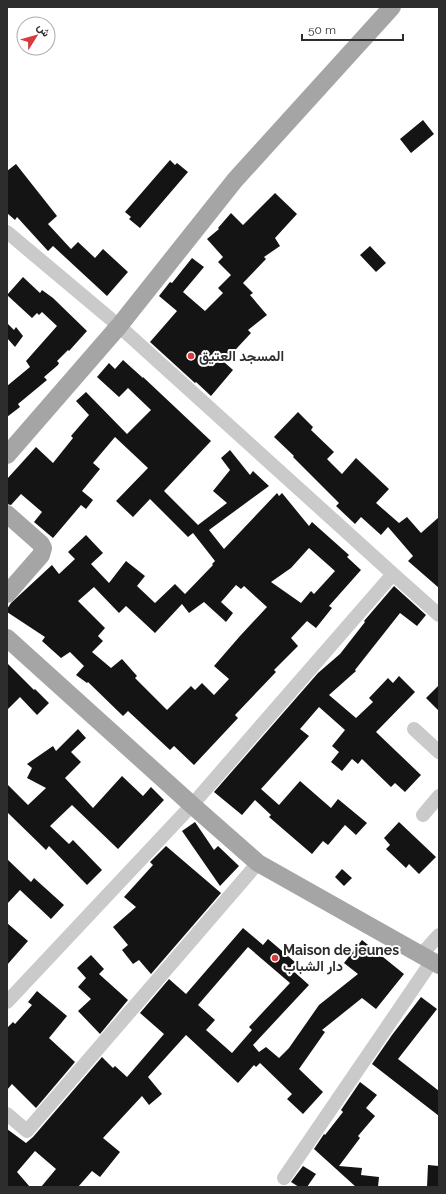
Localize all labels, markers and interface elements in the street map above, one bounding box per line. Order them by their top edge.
north arrow [16,16,56,56]
scale bar [302,16,403,42]
text: ش [34,21,53,39]
text: 50 m [308,23,336,37]
place label: المسجد العتيق [199,348,284,365]
marker: المسجد العتيق [186,351,196,361]
place label: Maison de jeunes دار الشباب [283,942,399,975]
marker: Maison de jeunes دار الشباب [270,953,280,963]

